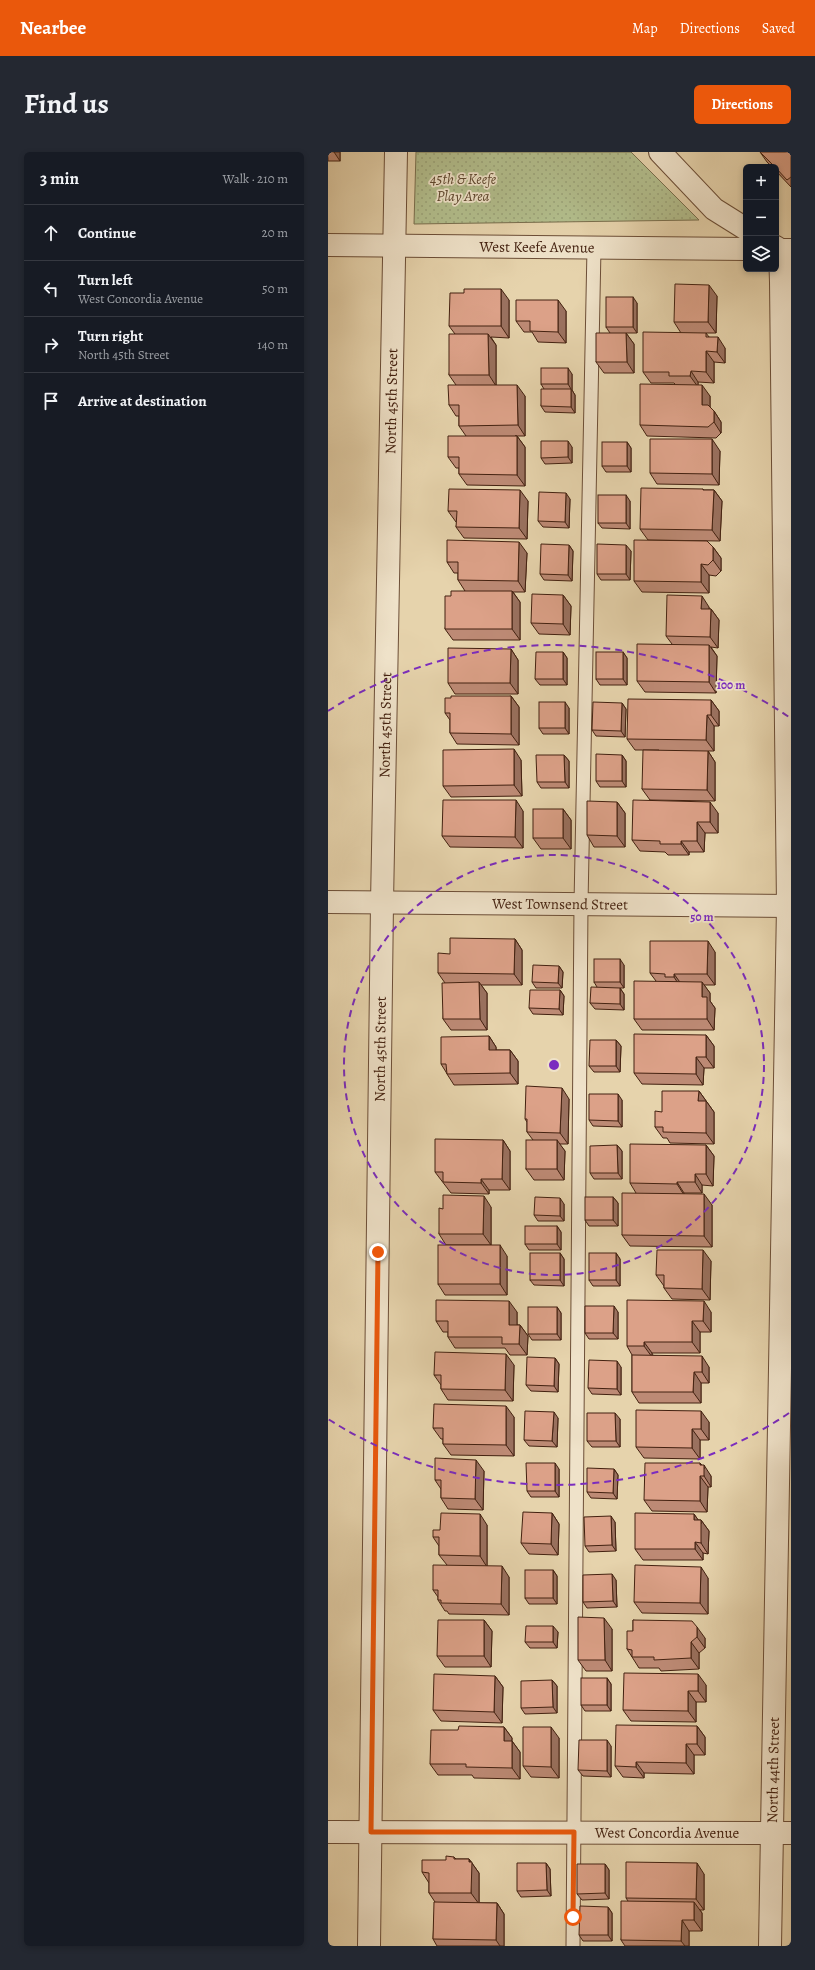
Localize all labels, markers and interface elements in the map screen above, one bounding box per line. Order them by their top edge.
text: Nearbee [20,15,86,41]
text: Map [632,19,658,38]
text: Directions [680,19,740,38]
text: Saved [762,19,795,38]
text: Find us [24,85,109,123]
button: Directions [694,85,791,124]
map controls [743,164,779,272]
button: + [743,164,779,200]
text: 3 min [40,167,79,190]
park label: 45th & Keefe Play Area [429,169,497,206]
text: Walk · 210 m [223,170,288,187]
button: − [743,200,779,236]
icon: ahead [40,222,62,244]
text: Continue [78,223,136,243]
text: 20 m [262,224,288,241]
street label: West Keefe Avenue [478,236,595,258]
button: layers [743,236,779,272]
text: Turn left [78,270,133,290]
icon: left [40,278,62,300]
text: 50 m [262,280,288,297]
text: West Concordia Avenue [78,290,203,307]
text: Turn right [78,326,143,346]
icon: right [40,334,62,356]
text: 140 m [257,336,288,353]
text: North 45th Street [78,346,170,363]
street label: North 45th Street [380,348,402,454]
icon: arrive [40,390,62,412]
text: Arrive at destination [78,391,207,411]
street label: North 45th Street [374,672,396,778]
text: 100 m [717,677,745,693]
street label: West Townsend Street [491,893,628,915]
text: 50 m [690,909,714,925]
street label: North 45th Street [370,996,391,1102]
centre of rings [547,1058,561,1072]
route end [369,1243,387,1261]
street label: North 44th Street [762,1717,784,1823]
street label: West Concordia Avenue [594,1823,740,1843]
route start [564,1908,582,1926]

